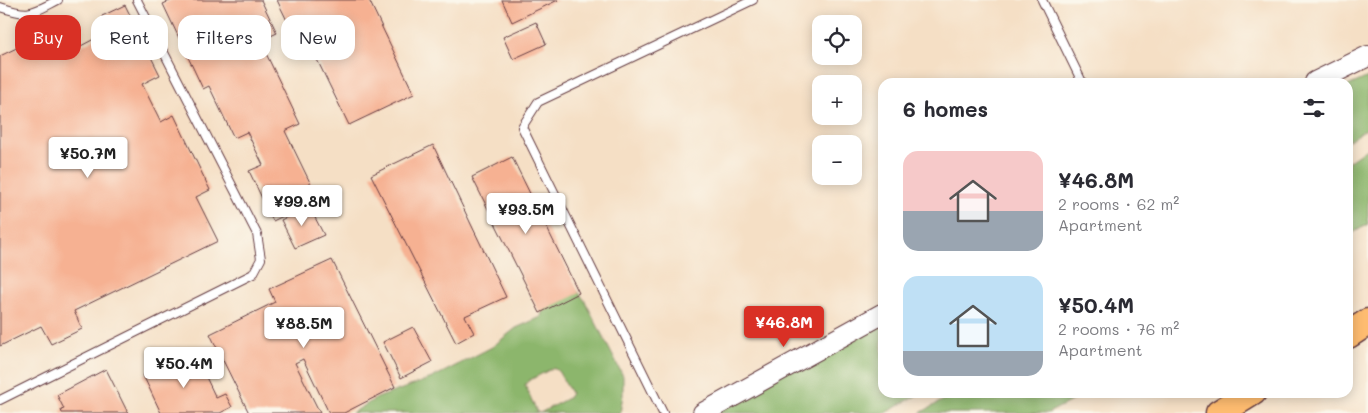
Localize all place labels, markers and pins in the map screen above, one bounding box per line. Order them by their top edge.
pin: ¥50.7M [47,136,129,179]
pin: ¥99.8M [261,184,343,227]
pin: ¥93.5M [485,192,567,235]
pin: ¥88.5M [263,306,345,349]
pin: ¥46.8M [743,306,825,348]
pin: ¥50.4M [143,346,225,389]

